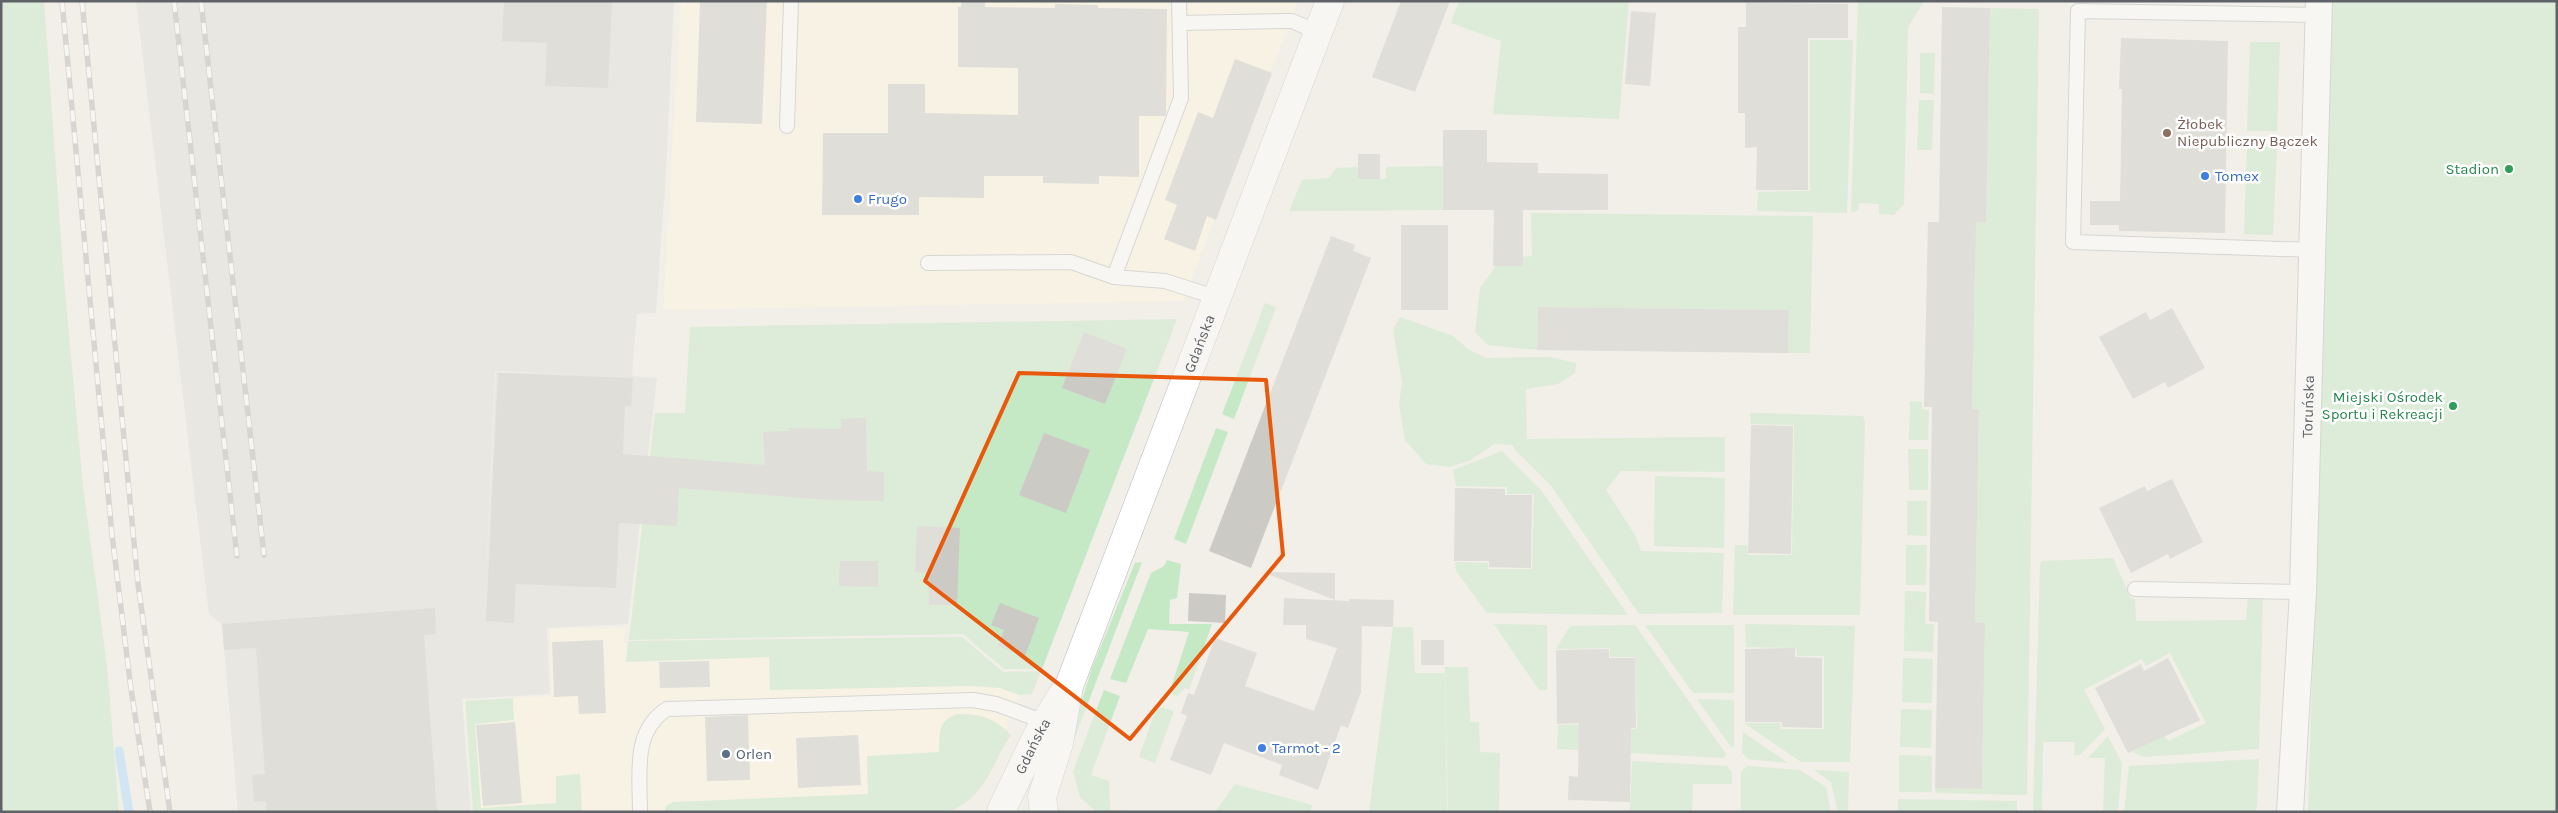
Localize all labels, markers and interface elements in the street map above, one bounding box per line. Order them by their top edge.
place label: Żłobek Niepubliczny Bączek [2177,115,2318,150]
marker: Żłobek Niepubliczny Bączek [2161,127,2173,139]
place label: Stadion [2445,160,2499,178]
marker: Stadion [2503,163,2515,175]
place label: Tomex [2215,167,2259,185]
marker: Tomex [2199,170,2211,182]
place label: Frugo [868,190,907,208]
marker: Frugo [852,193,864,205]
street label: Gdańska [1180,312,1219,375]
street label: Toruńska [2298,375,2318,438]
place label: Miejski Ośrodek Sportu i Rekreacji [2322,388,2443,423]
marker: Miejski Ośrodek Sportu i Rekreacji [2447,400,2459,412]
street label: Gdańska [1011,715,1055,777]
place label: Tarmot - 2 [1272,739,1341,757]
marker: Tarmot - 2 [1256,742,1268,754]
place label: Orlen [736,745,772,763]
marker: Orlen [720,748,732,760]

